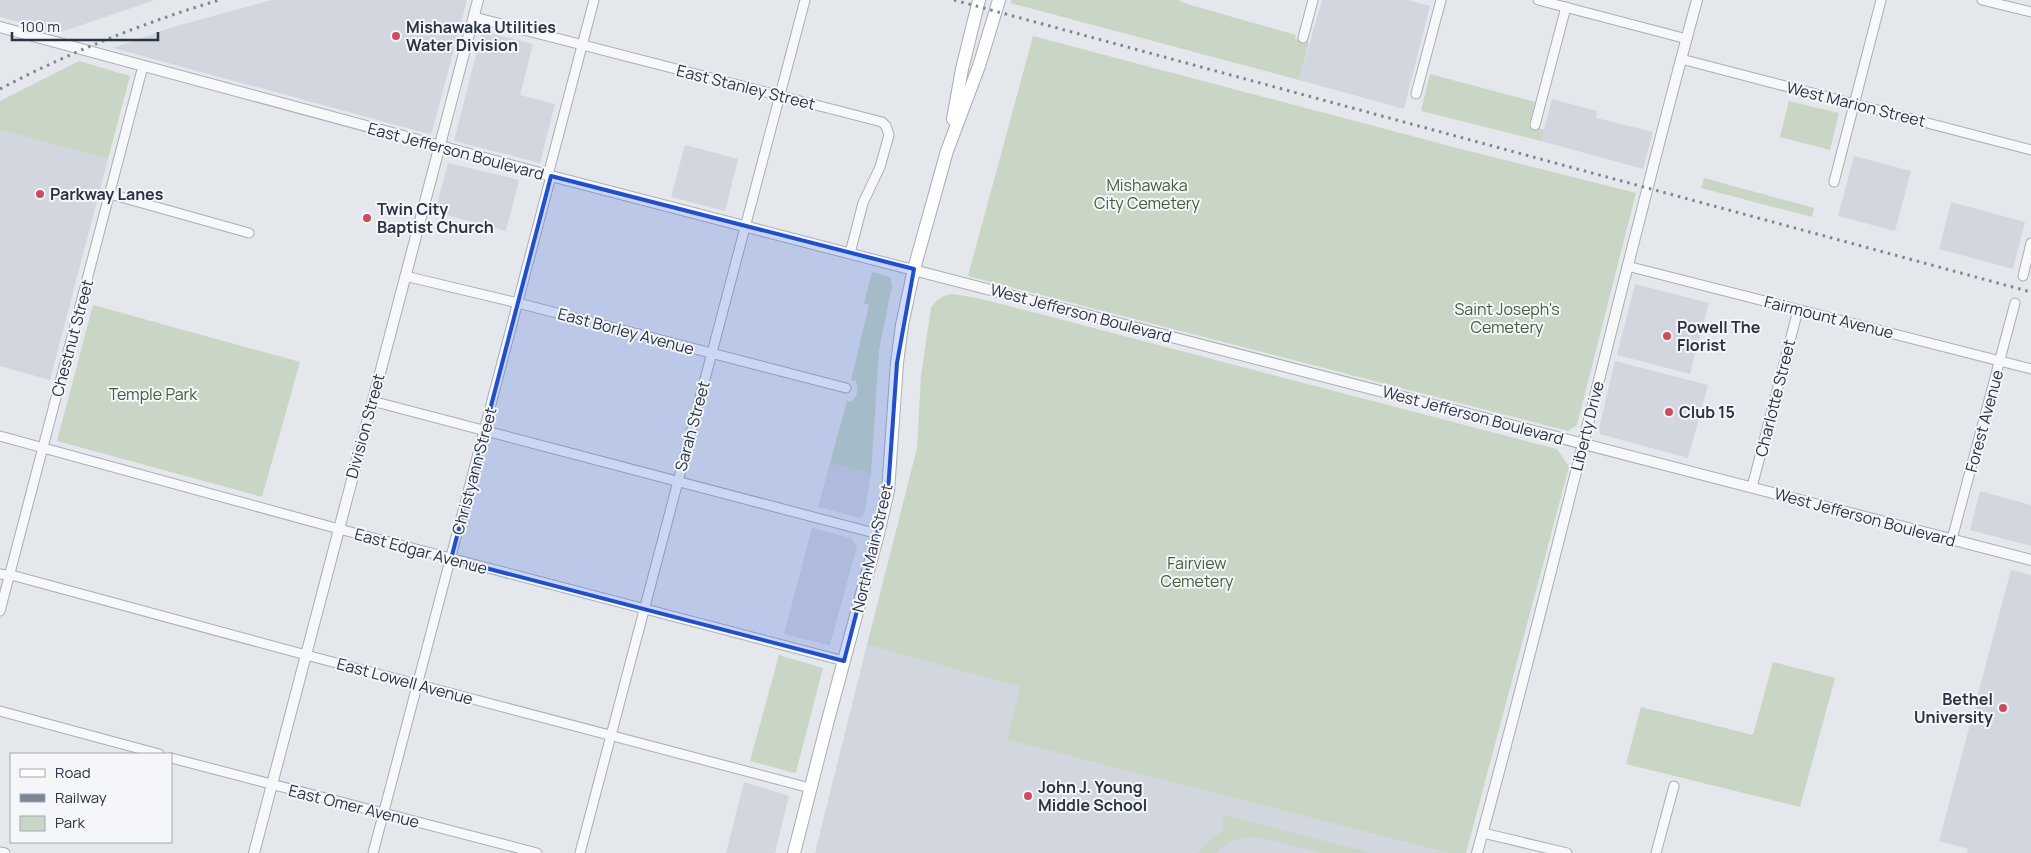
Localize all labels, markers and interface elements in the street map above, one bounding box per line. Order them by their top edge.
scale bar [12,10,159,42]
text: 100 m [20,16,60,37]
place label: Mishawaka Utilities Water Division [406,16,556,56]
marker: Mishawaka Utilities Water Division [390,30,402,42]
street label: East Stanley Street [674,59,818,115]
street label: West Marion Street [1784,76,1928,132]
street label: East Jefferson Boulevard [365,117,547,185]
park label: Mishawaka City Cemetery [1094,174,1201,214]
place label: Parkway Lanes [50,183,164,205]
marker: Parkway Lanes [34,188,46,200]
place label: Twin City Baptist Church [377,198,494,238]
marker: Twin City Baptist Church [361,212,373,224]
street label: Chestnut Street [46,277,98,399]
street label: West Jefferson Boulevard [988,278,1174,348]
street label: Fairmount Avenue [1762,290,1896,344]
park label: Saint Joseph's Cemetery [1454,298,1560,338]
street label: East Borley Avenue [555,302,697,360]
place label: Powell The Florist [1677,316,1761,356]
marker: Powell The Florist [1661,330,1673,342]
street label: Charlotte Street [1750,337,1800,459]
street label: Forest Avenue [1960,367,2008,475]
street label: Division Street [340,371,390,481]
street label: Sarah Street [669,378,715,474]
street label: Liberty Drive [1565,379,1609,473]
street label: West Jefferson Boulevard [1380,380,1566,450]
park label: Temple Park [109,383,198,405]
place label: Club 15 [1679,401,1735,423]
street label: Christyann Street [446,405,502,537]
marker: Club 15 [1663,406,1675,418]
street label: North Main Street [847,482,897,614]
street label: West Jefferson Boulevard [1772,482,1958,552]
street label: East Edgar Avenue [352,523,490,579]
park label: Fairview Cemetery [1161,552,1234,592]
street label: East Lowell Avenue [334,652,476,710]
place label: Bethel University [1914,688,1993,728]
marker: Bethel University [1997,702,2009,714]
legend [10,753,172,843]
text: Road [55,762,91,783]
place label: John J. Young Middle School [1038,776,1147,816]
street label: East Omer Avenue [286,779,422,833]
text: Railway [55,787,107,808]
marker: John J. Young Middle School [1022,790,1034,802]
text: Park [55,812,85,833]

